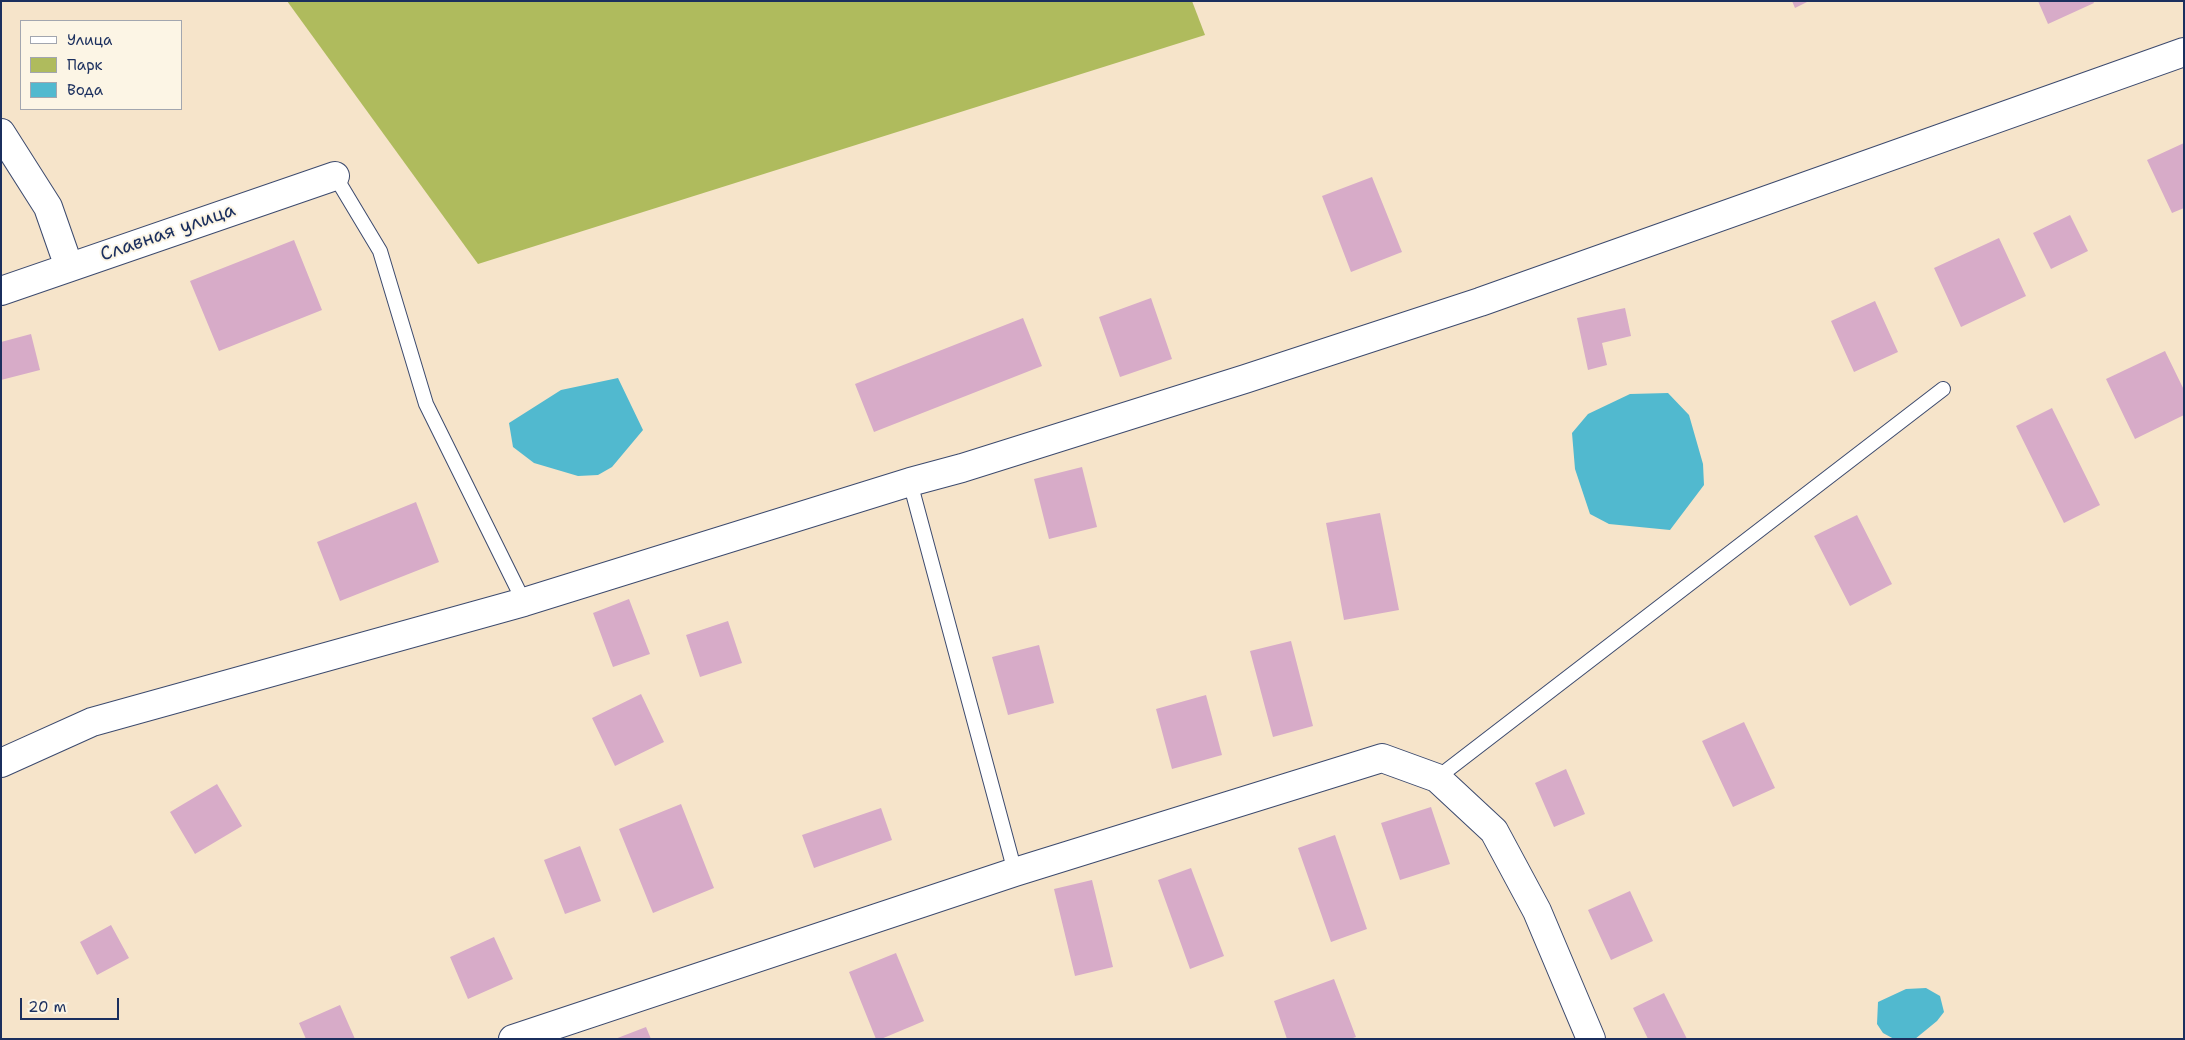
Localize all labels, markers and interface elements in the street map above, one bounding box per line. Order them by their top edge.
legend [20,20,182,110]
text: Улица [67,30,112,50]
text: Парк [67,55,103,75]
text: Вода [67,80,103,100]
street label: Славная улица [97,199,239,267]
scale bar [22,988,121,1020]
text: 20 m [28,997,67,1017]

